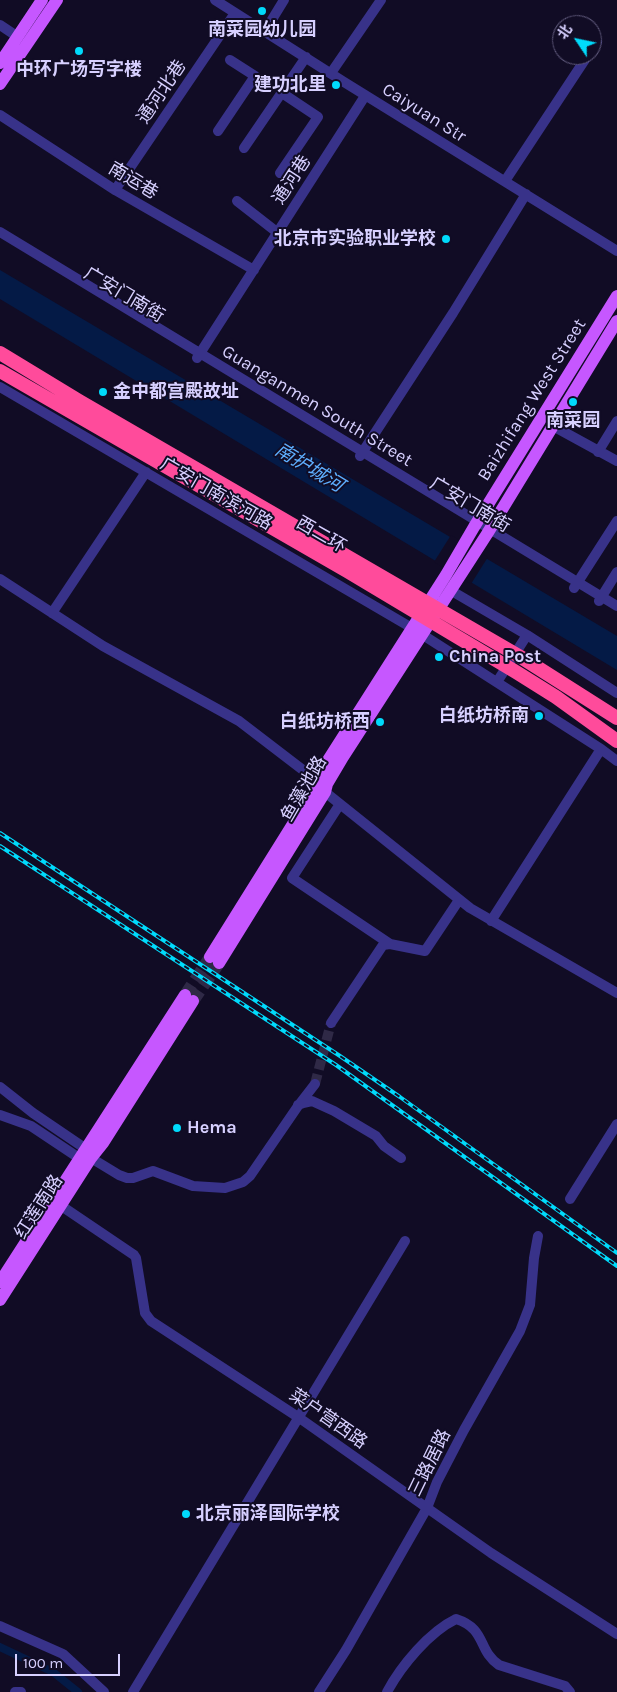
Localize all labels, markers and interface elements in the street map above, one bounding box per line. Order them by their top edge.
marker: 南菜园幼儿园 [256,5,268,17]
north arrow [552,15,602,65]
place label: 南菜园幼儿园 [208,19,316,41]
text: 北 [554,21,576,42]
marker: 中环广场写字楼 [73,45,85,57]
street label: 通河北巷 [133,56,191,128]
place label: 中环广场写字楼 [16,59,142,81]
place label: 建功北里 [254,74,326,96]
marker: 建功北里 [330,79,342,91]
street label: Caiyuan Str [378,79,470,147]
street label: 通河巷 [268,151,316,209]
street label: 南运巷 [104,158,162,204]
place label: 北京市实验职业学校 [274,228,436,250]
marker: 北京市实验职业学校 [440,233,452,245]
street label: 广安门南街 [80,263,168,327]
street label: Baizhifang West Street [473,315,591,485]
street label: Guanganmen South Street [218,341,416,471]
place label: 金中都宫殿故址 [113,381,239,403]
marker: 金中都宫殿故址 [97,386,109,398]
marker: 南菜园 [567,396,579,408]
place label: 南菜园 [546,410,600,432]
water label: 南护城河 [271,439,347,497]
street label: 广安门南滨河路 [156,453,276,535]
street label: 广安门南街 [426,473,514,537]
street label: 西二环 [292,512,350,558]
place label: China Post [449,646,541,668]
marker: China Post [433,651,445,663]
place label: 白纸坊桥南 [439,705,529,727]
marker: 白纸坊桥南 [533,710,545,722]
place label: 白纸坊桥西 [280,711,370,733]
marker: 白纸坊桥西 [374,716,386,728]
street label: 鱼藻池路 [277,752,331,826]
place label: Hema [187,1117,237,1139]
marker: Hema [171,1122,183,1134]
street label: 红莲南路 [10,1171,68,1243]
street label: 菜户营西路 [285,1384,371,1454]
street label: 三路居路 [405,1426,455,1500]
place label: 北京丽泽国际学校 [196,1503,340,1525]
marker: 北京丽泽国际学校 [180,1508,192,1520]
scale bar [18,1644,122,1676]
text: 100 m [23,1654,63,1672]

